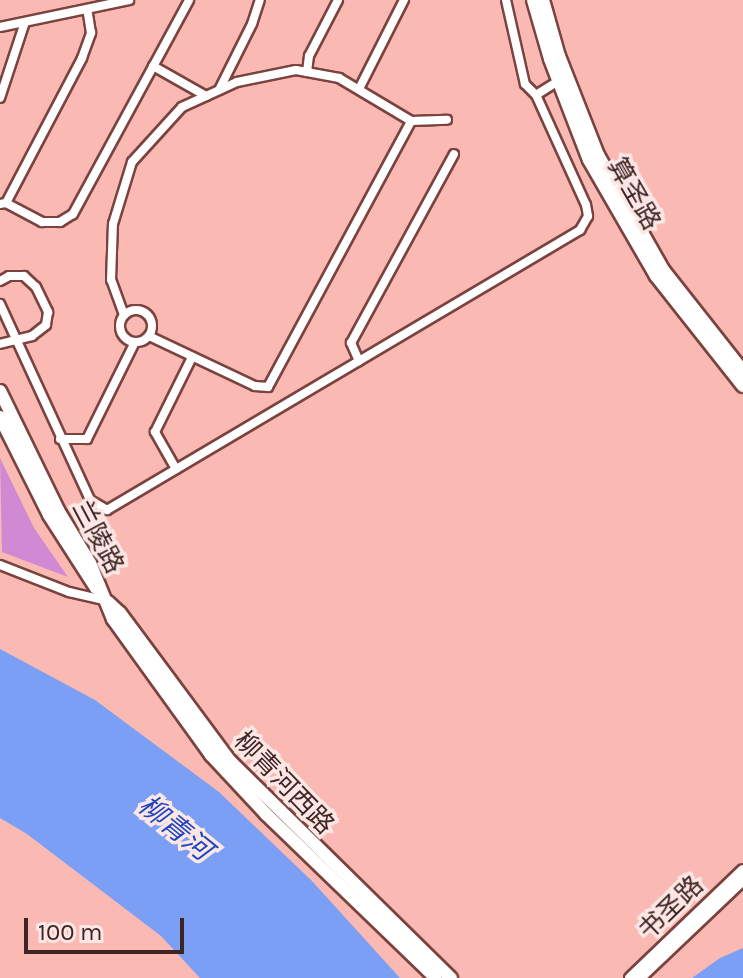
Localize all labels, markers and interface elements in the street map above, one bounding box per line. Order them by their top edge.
street label: 算圣路 [601,152,667,236]
street label: 兰陵路 [66,495,130,579]
street label: 柳青河西路 [228,725,340,841]
water label: 柳青河 [132,789,218,867]
street label: 书圣路 [632,870,710,946]
scale bar [28,902,188,952]
text: 100 m [38,918,103,946]

